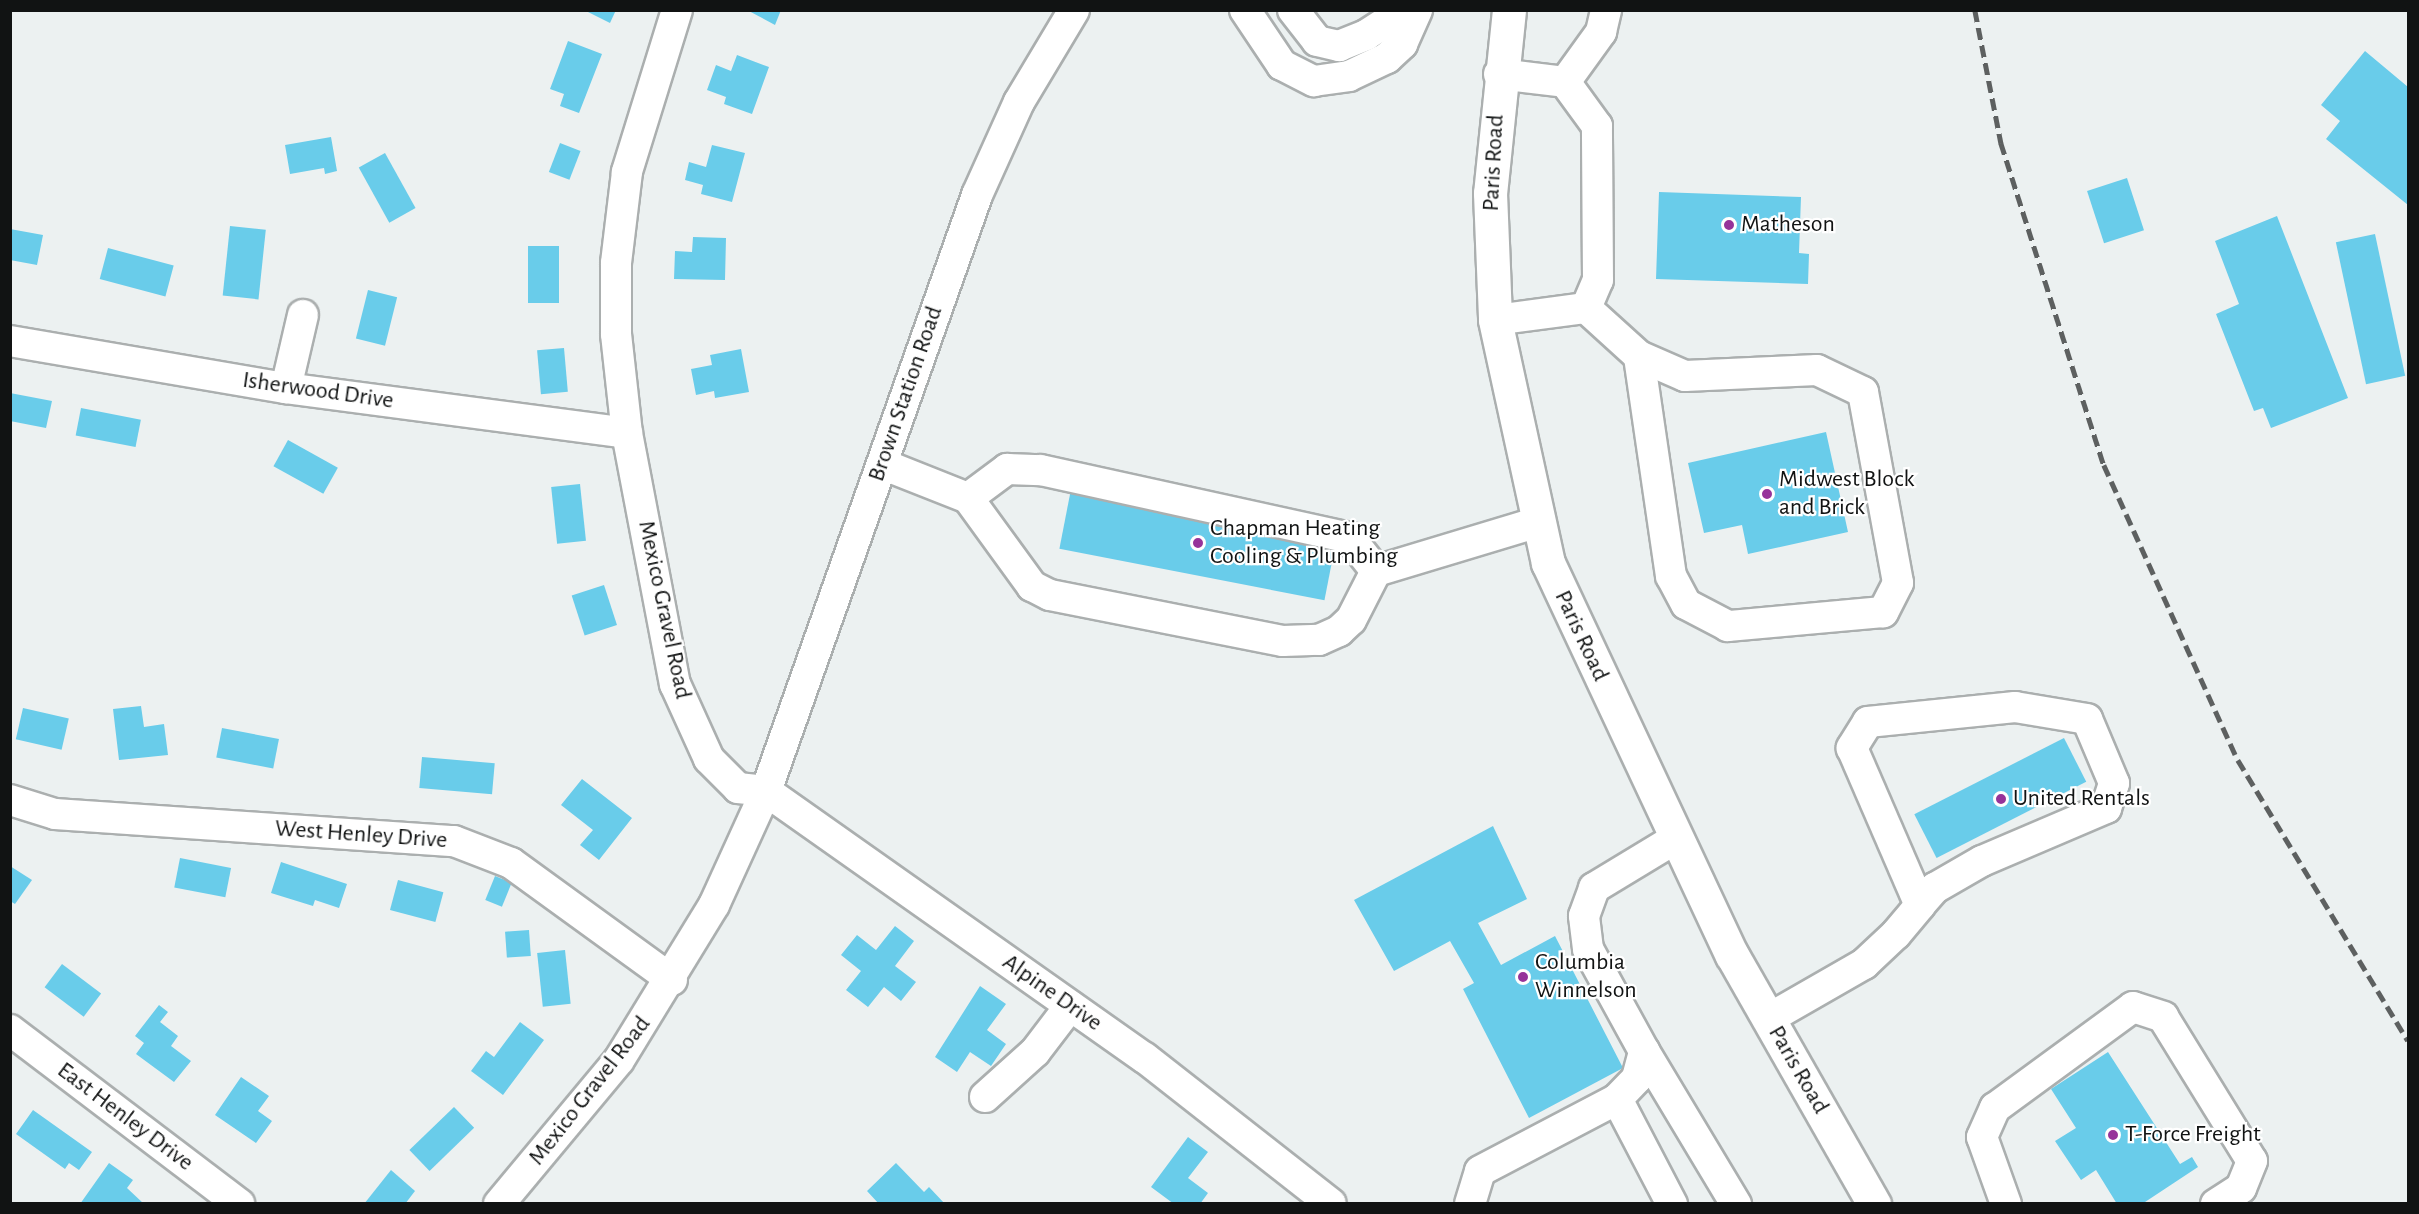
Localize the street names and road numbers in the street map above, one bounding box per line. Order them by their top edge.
street label: Paris Road [1477,114,1511,212]
street label: Brown Station Road [863,303,949,485]
street label: Isherwood Drive [241,366,395,416]
street label: Mexico Gravel Road [631,518,697,702]
street label: Paris Road [1547,586,1615,686]
street label: West Henley Drive [274,815,448,855]
street label: Alpine Drive [997,948,1107,1038]
street label: Mexico Gravel Road [523,1011,657,1171]
street label: Paris Road [1761,1021,1835,1119]
street label: East Henley Drive [51,1056,199,1178]

